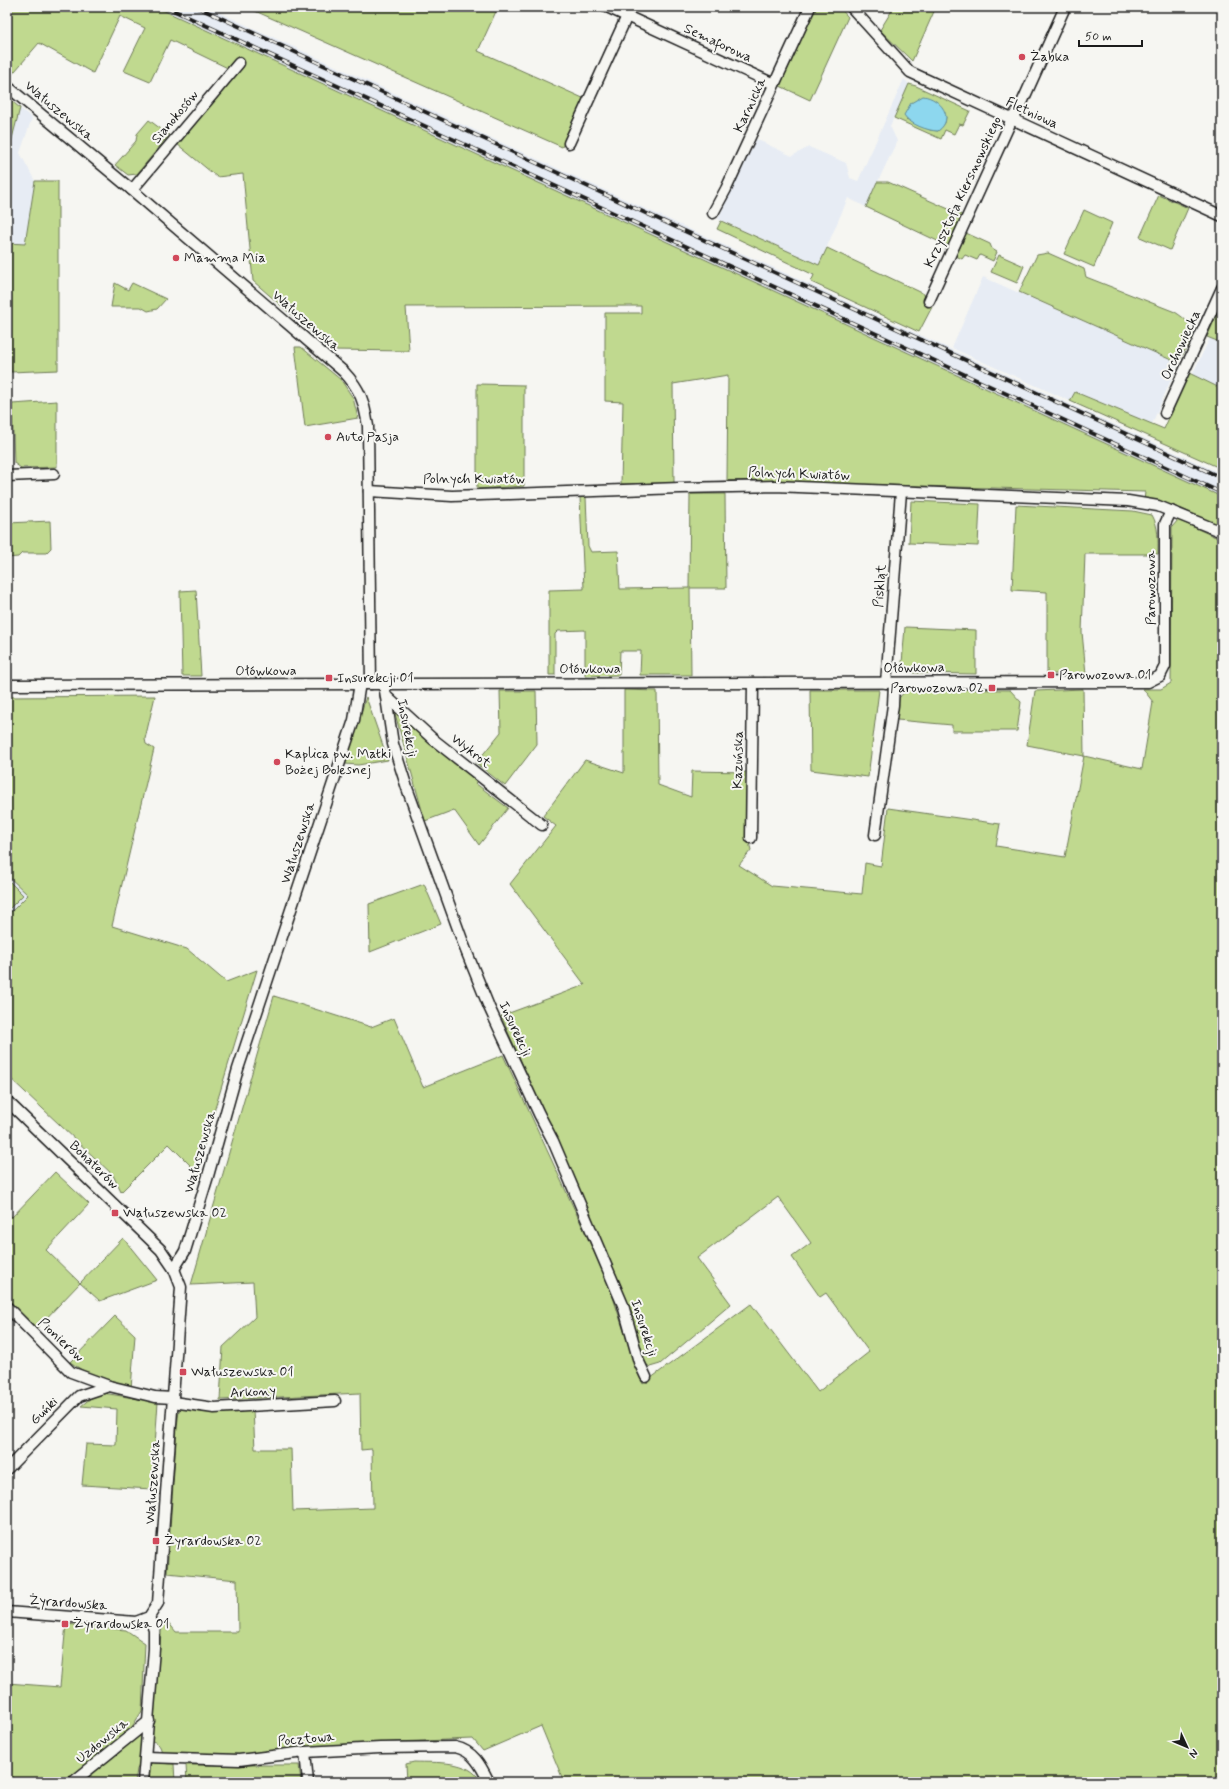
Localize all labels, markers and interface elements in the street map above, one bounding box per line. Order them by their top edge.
street label: Semaforowa [680,19,755,68]
scale bar [1079,22,1142,48]
text: 50 m [1085,29,1112,45]
place label: Żabka [1030,48,1070,66]
marker: Żabka [1017,52,1027,62]
street label: Karnicka [729,74,771,135]
street label: Wałuszewska [21,77,98,146]
street label: Sianokosów [147,86,203,147]
street label: Fletniowa [1003,93,1061,133]
street label: Krzysztofa Kiersnowskiego [920,113,1006,271]
place label: Mamma Mia [184,249,266,267]
marker: Mamma Mia [171,253,181,263]
street label: Wałuszewska [268,286,344,356]
street label: Orchowiecka [1157,307,1205,383]
place label: Auto Pasja [336,428,399,446]
marker: Auto Pasja [323,432,333,442]
street label: Polnych Kwiatów [748,463,851,485]
street label: Polnych Kwiatów [423,470,525,488]
street label: Parowozowa [1142,550,1160,625]
street label: Piskląt [870,563,891,608]
street label: Ołówkowa [883,658,945,678]
street label: Ołówkowa [559,660,621,678]
street label: Ołówkowa [235,662,297,680]
place label: Parowozowa 01 [1059,666,1151,684]
place label: Insurekcji 01 [337,669,413,687]
marker: Parowozowa 01 [1046,670,1056,680]
marker: Insurekcji 01 [324,673,334,683]
place label: Parowozowa 02 [890,679,984,697]
marker: Parowozowa 02 [987,683,997,693]
street label: Insurekcji [393,697,421,759]
street label: Wykrot [447,730,495,773]
street label: Kazuńska [728,731,748,789]
place label: Kaplica pw. Matki Bożej Bolesnej [285,745,391,779]
marker: Kaplica pw. Matki Bożej Bolesnej [272,757,282,767]
street label: Wałuszewska [276,799,320,886]
street label: Insurekcji [494,999,536,1059]
street label: Wałuszewska [180,1108,220,1195]
street label: Bohaterów [65,1137,123,1193]
place label: Wałuszewska 02 [123,1204,227,1222]
marker: Wałuszewska 02 [110,1208,120,1218]
street label: Insurekcji [626,1297,662,1359]
street label: Pionierów [34,1314,88,1366]
place label: Wałuszewska 01 [191,1363,293,1381]
marker: Wałuszewska 01 [178,1367,188,1377]
street label: Arkony [230,1382,276,1402]
street label: Guńki [26,1393,62,1429]
street label: Wałuszewska [141,1438,165,1525]
place label: Żyrardowska 02 [164,1532,262,1550]
marker: Żyrardowska 02 [151,1536,161,1546]
street label: Żyrardowska [28,1591,108,1615]
place label: Żyrardowska 01 [73,1615,169,1633]
marker: Żyrardowska 01 [60,1619,70,1629]
street label: Uzdowska [72,1714,132,1768]
street label: Pocztowa [277,1727,336,1750]
north arrow [1167,1727,1207,1767]
text: N [1186,1746,1201,1761]

